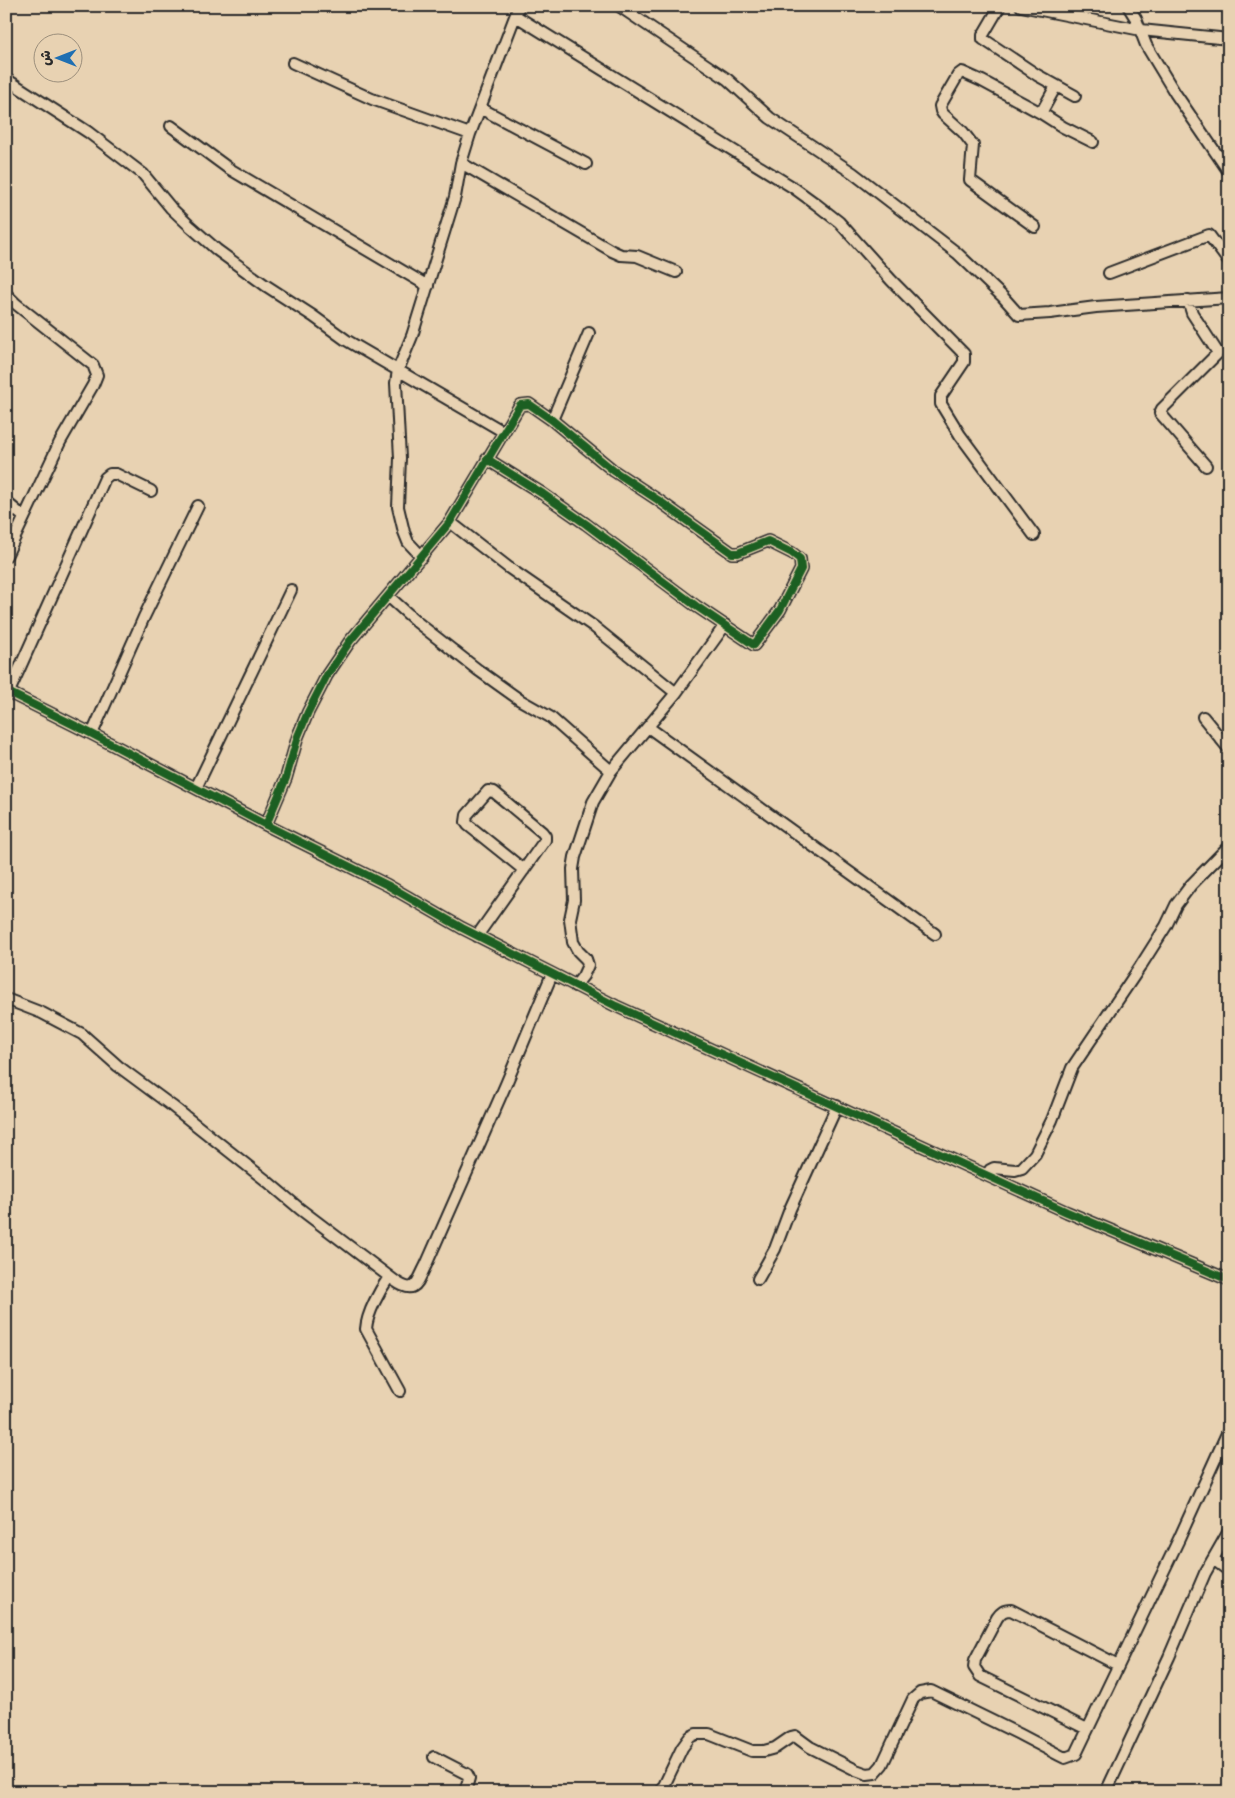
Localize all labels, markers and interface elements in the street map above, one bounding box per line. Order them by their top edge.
north arrow [32,32,82,82]
text: ش [37,50,57,66]

